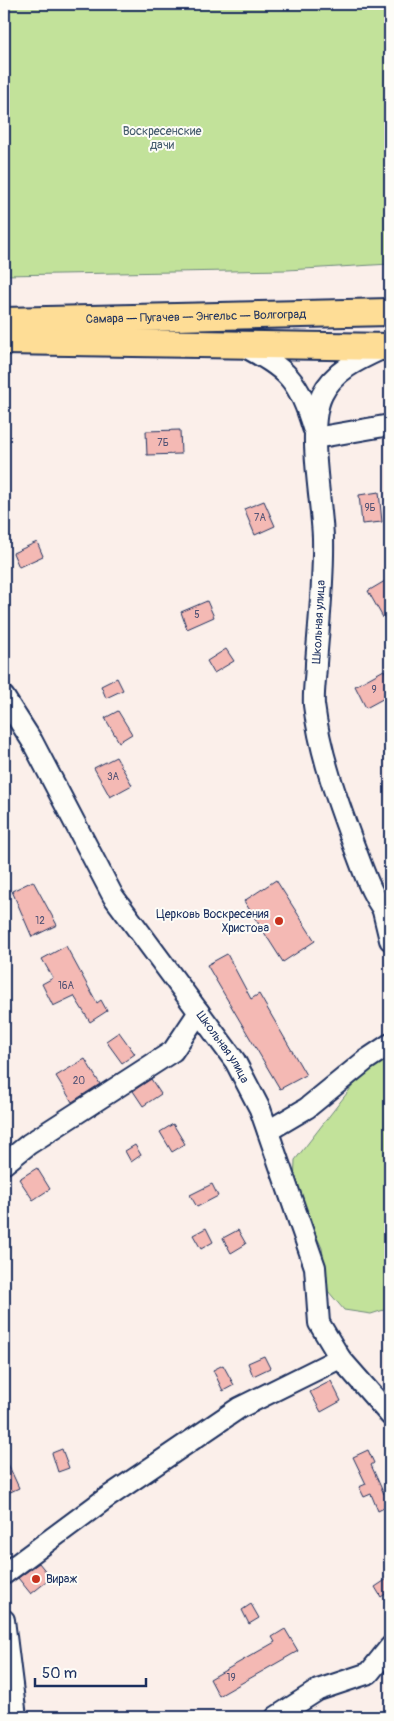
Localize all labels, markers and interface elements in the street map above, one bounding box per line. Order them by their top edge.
park label: Воскресенские дачи [123,124,201,153]
street label: Самара — Пугачев — Энгельс — Волгоград [86,306,307,327]
house number: 7Б [157,437,169,449]
house number: 9Б [364,502,376,514]
house number: 7А [254,512,266,524]
street label: Школьная улица [309,579,329,664]
house number: 5 [194,609,200,621]
house number: 9 [371,684,377,696]
house number: 3А [107,771,120,783]
place label: Церковь Воскресения Христова [156,907,269,936]
house number: 12 [35,915,45,927]
marker: Церковь Воскресения Христова [273,915,285,927]
house number: 16А [58,980,75,992]
street label: Школьная улица [193,1008,253,1086]
house number: 20 [73,1075,85,1087]
place label: Вираж [46,1572,77,1587]
marker: Вираж [30,1573,42,1585]
scale bar [35,1656,146,1688]
text: 50 m [42,1664,77,1683]
house number: 19 [226,1672,236,1684]

